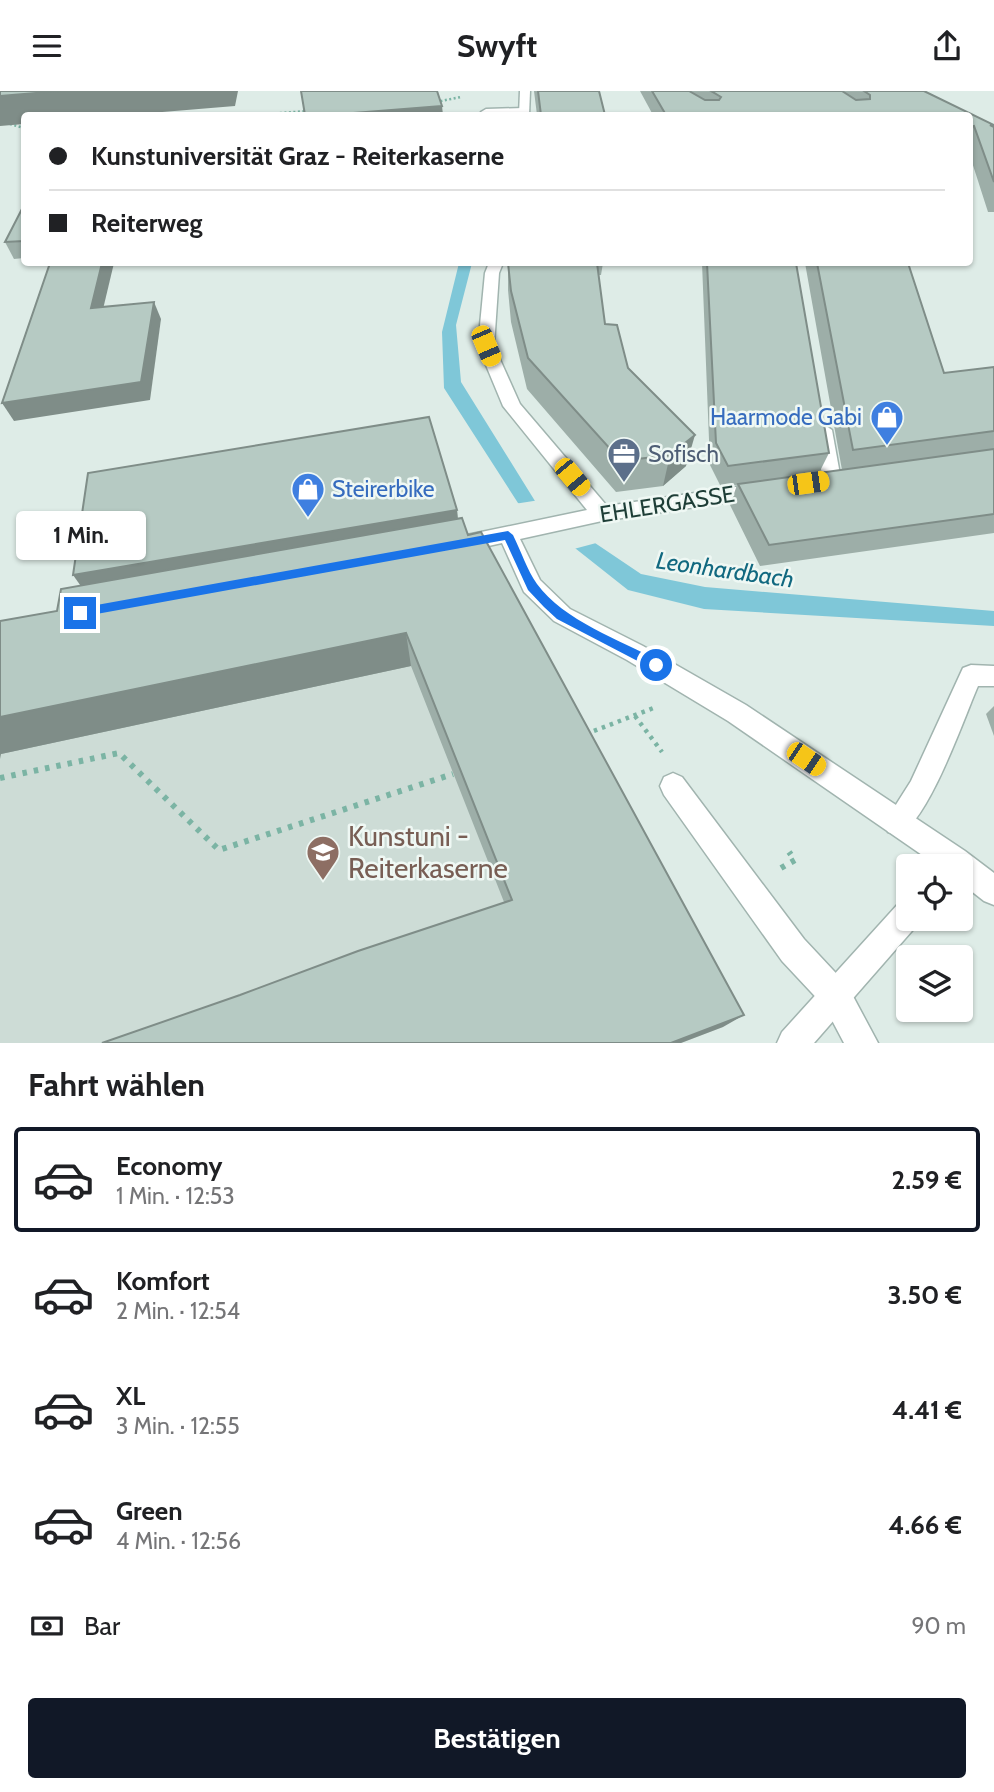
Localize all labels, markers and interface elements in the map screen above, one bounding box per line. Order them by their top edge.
text: Swyft [457,26,537,65]
icon: menu [28,27,66,65]
icon: share [928,27,966,65]
text: Kunstuniversität Graz - Reiterkaserne [91,140,504,172]
text: Reiterweg [91,207,202,239]
car [469,323,504,369]
shop icon: Haarmode Gabi [868,398,906,447]
place label: Haarmode Gabi [710,403,862,431]
office icon: Sofisch [605,435,643,484]
place label: Sofisch [648,440,719,468]
car [551,454,594,500]
shop icon: Steirerbike [289,470,327,519]
car [786,470,831,496]
place label: Steirerbike [332,475,435,503]
street label: EHLERGASSE [597,480,737,528]
callout: 1 Min. [15,511,145,561]
text: 1 Min. [53,521,109,549]
water label: Leonhardbach [654,545,796,594]
route end [64,597,96,629]
route start [640,649,672,681]
car [783,739,830,779]
place label: Kunstuni - Reiterkaserne [348,819,508,885]
school or university icon: Kunstuni - Reiterkaserne [304,833,342,882]
map controls [896,854,973,1022]
button: locate [896,854,973,931]
button: layers [896,945,973,1022]
text: Fahrt wählen [28,1065,205,1104]
icon: car [32,1148,95,1211]
text: Economy [116,1150,222,1182]
text: 2.59 € [891,1164,962,1196]
text: 1 Min. · 12:53 [116,1182,235,1210]
icon: car [32,1263,95,1326]
text: Komfort [116,1265,210,1297]
text: 3.50 € [887,1279,962,1311]
text: 2 Min. · 12:54 [116,1297,240,1325]
icon: car [32,1378,95,1441]
text: XL [116,1380,145,1412]
text: 4.41 € [892,1394,962,1426]
text: 3 Min. · 12:55 [116,1412,240,1440]
icon: car [32,1493,95,1556]
text: Green [116,1495,183,1527]
text: 4.66 € [888,1509,962,1541]
text: 4 Min. · 12:56 [116,1527,241,1555]
icon: cash [28,1607,66,1645]
text: Bar [84,1610,120,1642]
text: 90 m [912,1612,966,1640]
button: Bestätigen [28,1698,966,1778]

